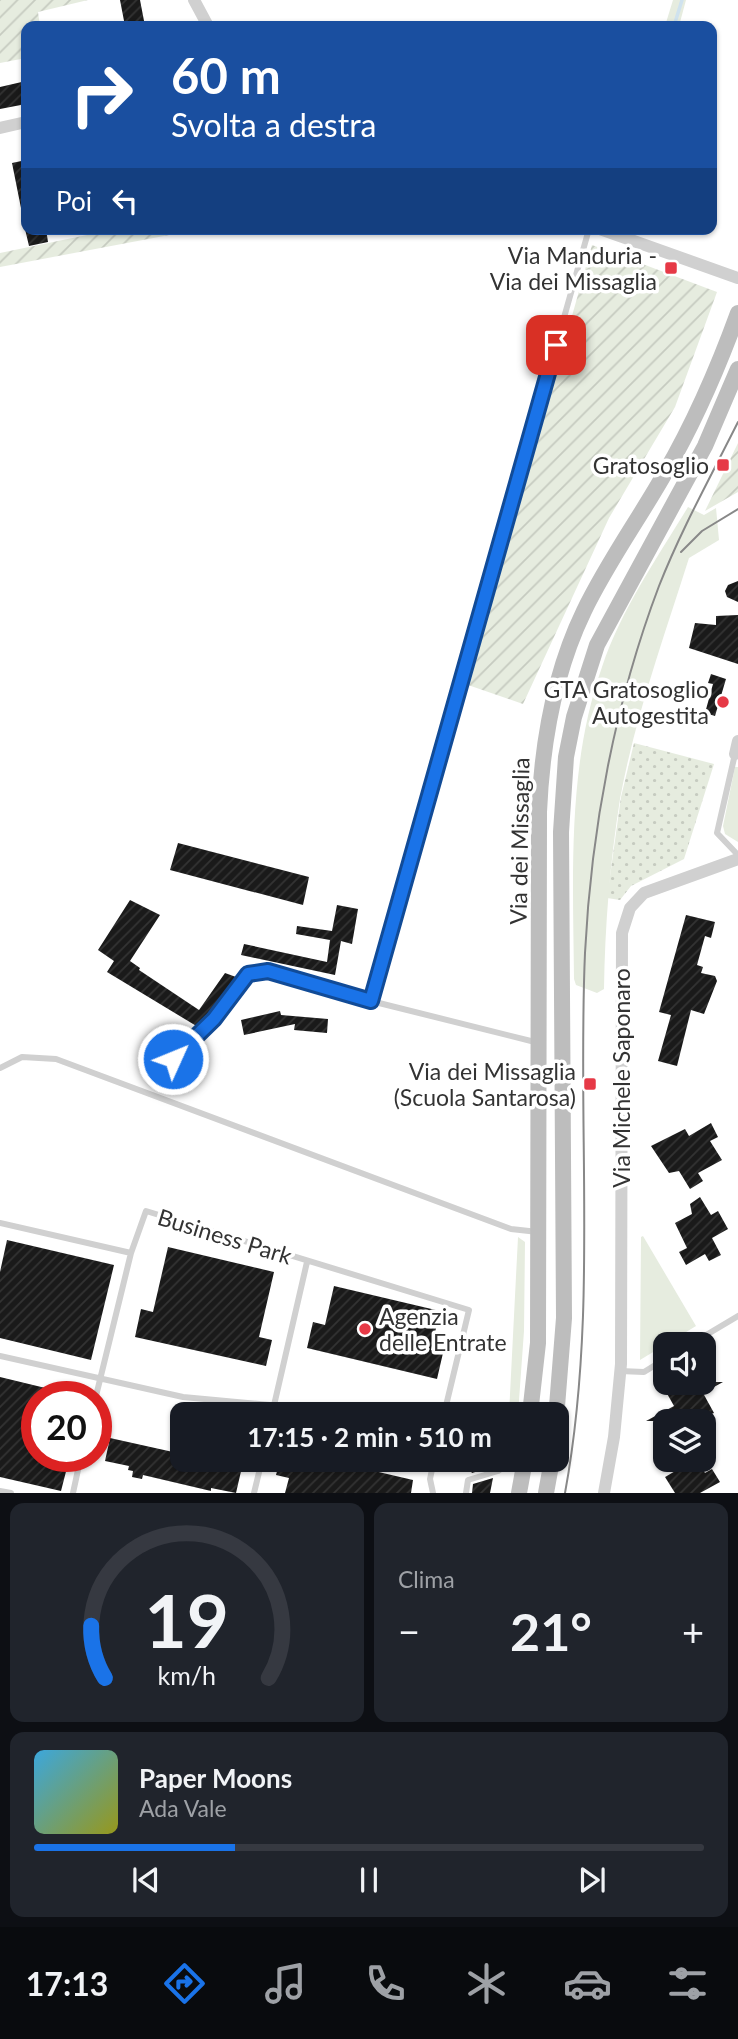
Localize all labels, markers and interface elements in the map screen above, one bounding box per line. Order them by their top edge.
text: 60 m [171,46,281,104]
icon: right [56,49,147,140]
text: Svolta a destra [171,105,376,144]
icon: left [106,182,144,220]
text: Poi [56,185,92,217]
place label: Via Manduria - Via dei Missaglia [490,241,657,295]
marker: Via Manduria - Via dei Missaglia [663,260,679,276]
pin [526,315,586,375]
icon: arrive [537,326,575,364]
place label: Gratosoglio [593,451,709,479]
marker: Gratosoglio [715,457,731,473]
place label: GTA Gratosoglio Autogestita [543,675,709,729]
marker: GTA Gratosoglio Autogestita [715,694,731,710]
street label: Via dei Missaglia [504,757,534,925]
street label: Via Michele Saponaro [607,968,635,1188]
position arrow [136,1022,210,1096]
place label: Via dei Missaglia (Scuola Santarosa) [394,1057,576,1111]
marker: Via dei Missaglia (Scuola Santarosa) [582,1076,598,1092]
street label: Business Park [155,1202,296,1270]
place label: Agenzia delle Entrate [379,1302,507,1356]
marker: Agenzia delle Entrate [357,1321,373,1337]
map controls [653,1332,716,1472]
button: sound [653,1332,716,1395]
speed limit sign: 20 [21,1381,112,1472]
button: layers [653,1409,716,1472]
text: 17:15 · 2 min · 510 m [247,1421,492,1453]
text: Clima [398,1565,455,1593]
text: 19 [145,1577,229,1665]
text: 21° [510,1600,592,1662]
text: − [398,1608,420,1654]
text: + [682,1608,704,1654]
text: km/h [158,1660,216,1690]
text: Paper Moons [139,1762,292,1794]
text: Ada Vale [139,1794,227,1822]
icon: previous [127,1861,165,1899]
icon: pause [350,1861,388,1899]
icon: next [573,1861,611,1899]
icon: directions [160,1959,209,2008]
icon: music [261,1959,310,2008]
icon: phone [361,1959,410,2008]
icon: climate [462,1959,511,2008]
icon: car [563,1959,612,2008]
icon: filters [663,1959,712,2008]
text: 17:13 [26,1964,108,2003]

